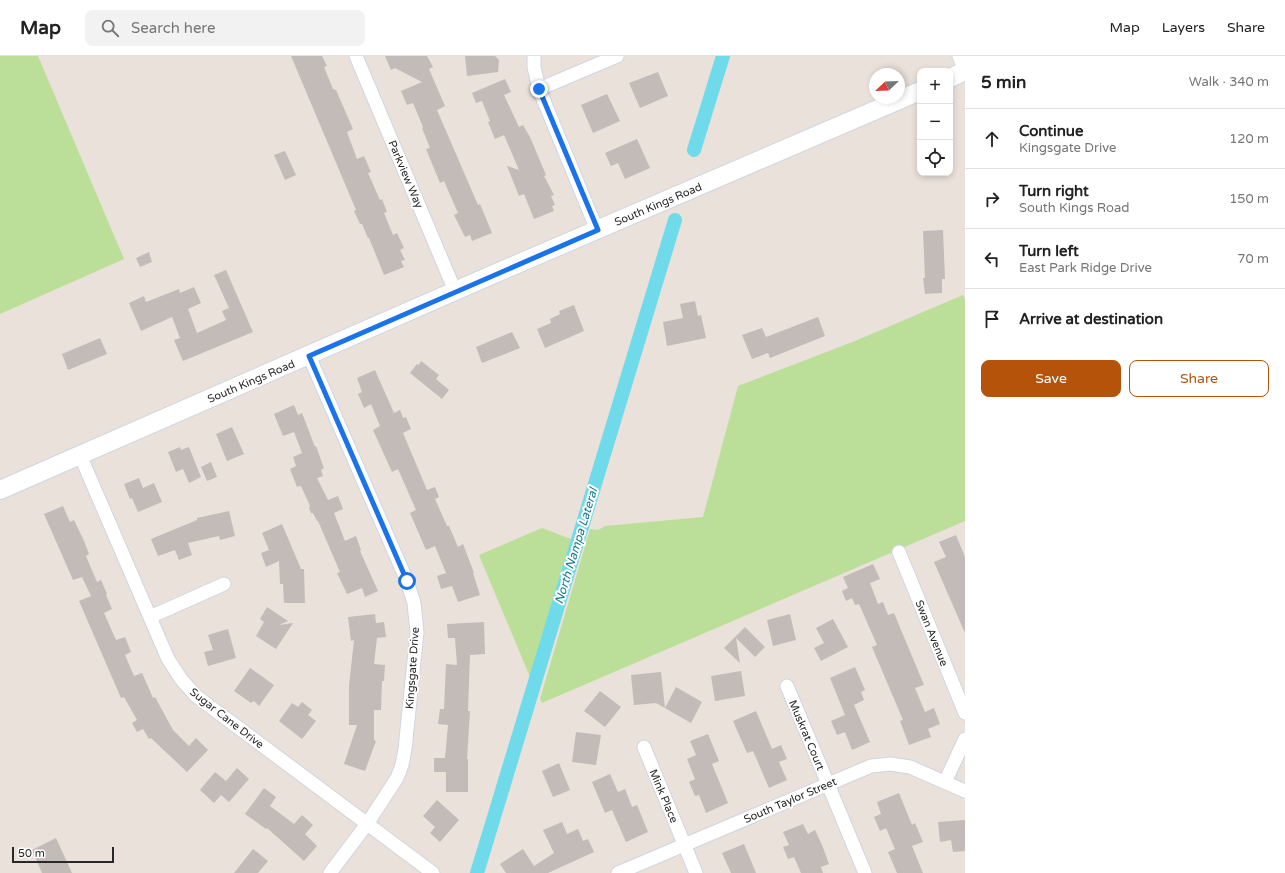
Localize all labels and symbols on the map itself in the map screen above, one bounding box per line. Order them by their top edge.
north arrow [869,68,905,104]
route end [530,80,548,98]
street label: Parkview Way [385,138,426,210]
street label: South Kings Road [613,180,704,229]
street label: South Kings Road [206,357,297,406]
water label: North Nampa Lateral [552,484,601,606]
route start [398,572,416,590]
street label: Swan Avenue [912,598,951,668]
street label: Kingsgate Drive [403,627,422,710]
street label: Sugar Cane Drive [187,685,266,751]
street label: Muskrat Court [786,698,827,772]
street label: Mink Place [646,767,681,825]
street label: South Taylor Street [742,775,839,826]
scale bar [12,845,114,864]

